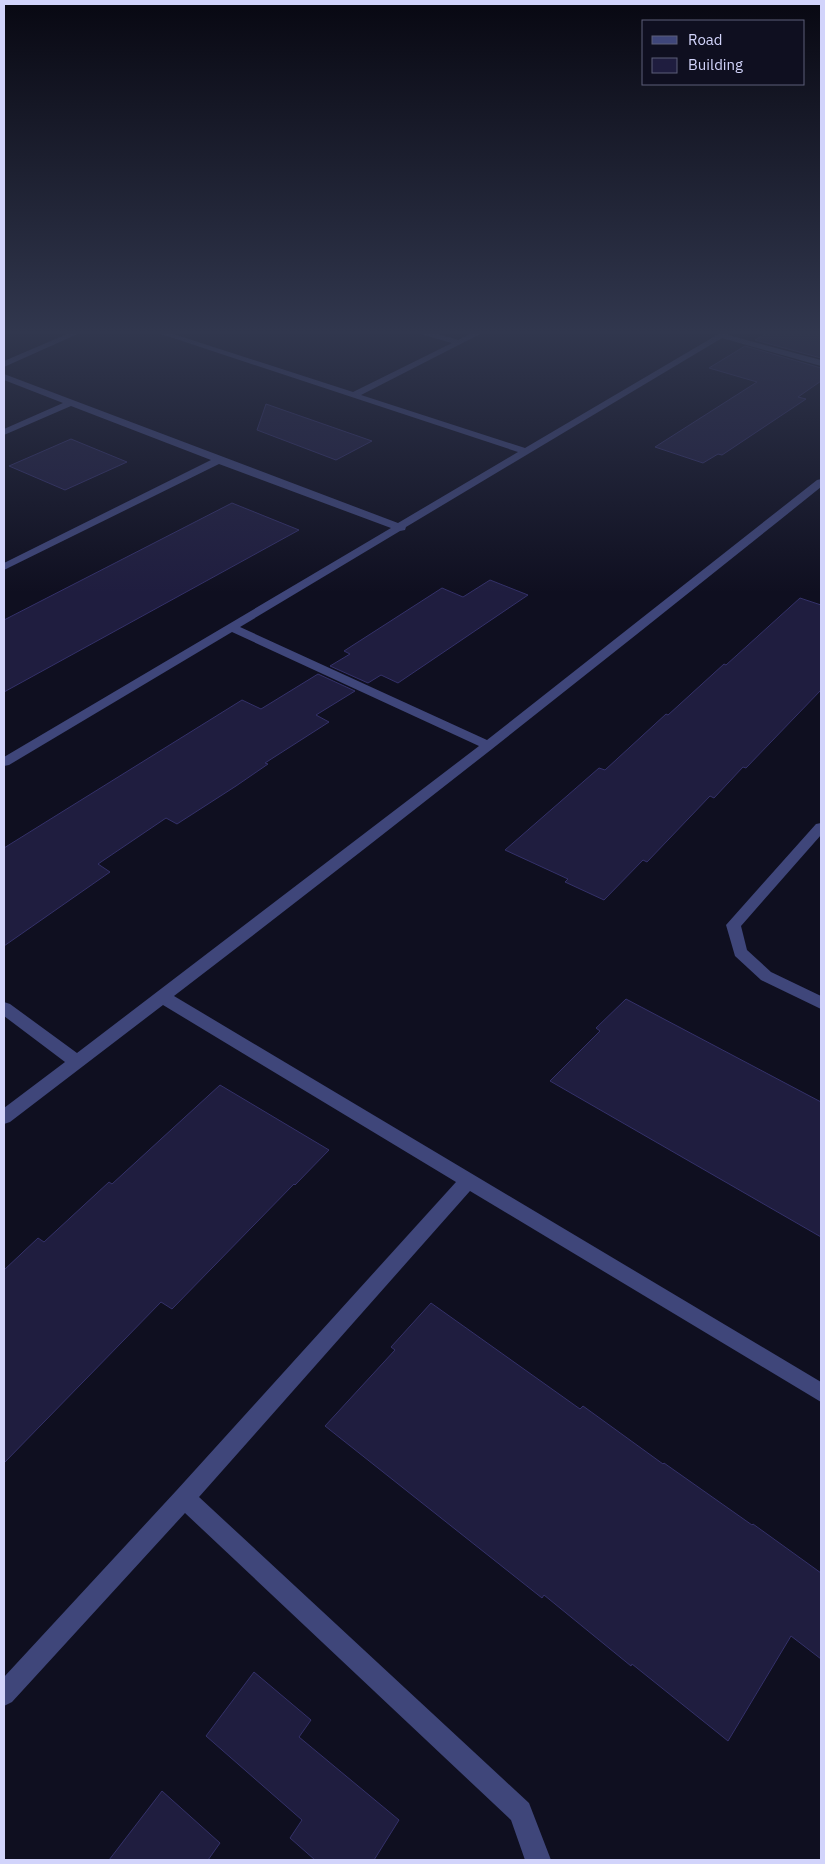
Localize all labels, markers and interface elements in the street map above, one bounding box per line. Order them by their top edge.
legend [642,20,805,85]
text: Road [688,30,723,49]
text: Building [688,55,743,74]

